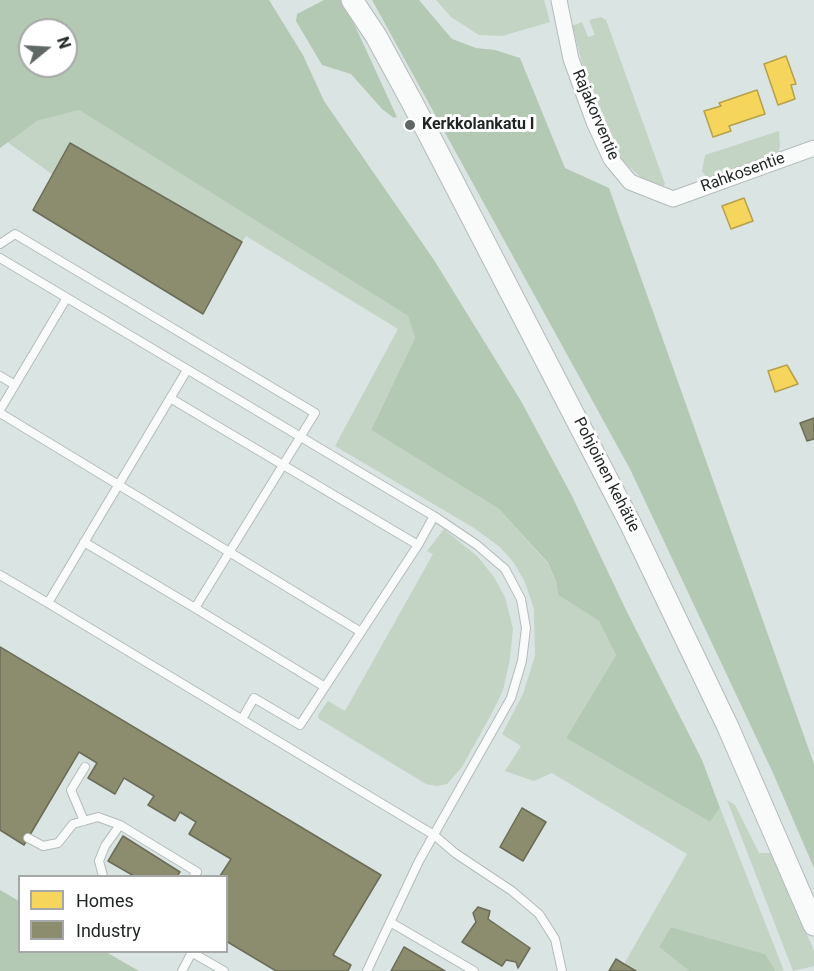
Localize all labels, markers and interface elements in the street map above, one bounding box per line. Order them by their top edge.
north arrow [18,18,78,78]
text: N [53,35,74,51]
street label: Rajakorventie [567,67,623,163]
place label: Kerkkolankatu I [422,115,534,135]
marker: Kerkkolankatu I [403,118,417,132]
street label: Rahkosentie [698,149,788,197]
street label: Pohjoinen kehätie [569,414,643,536]
legend [18,875,228,953]
text: Homes [76,890,134,911]
text: Industry [76,920,141,941]

